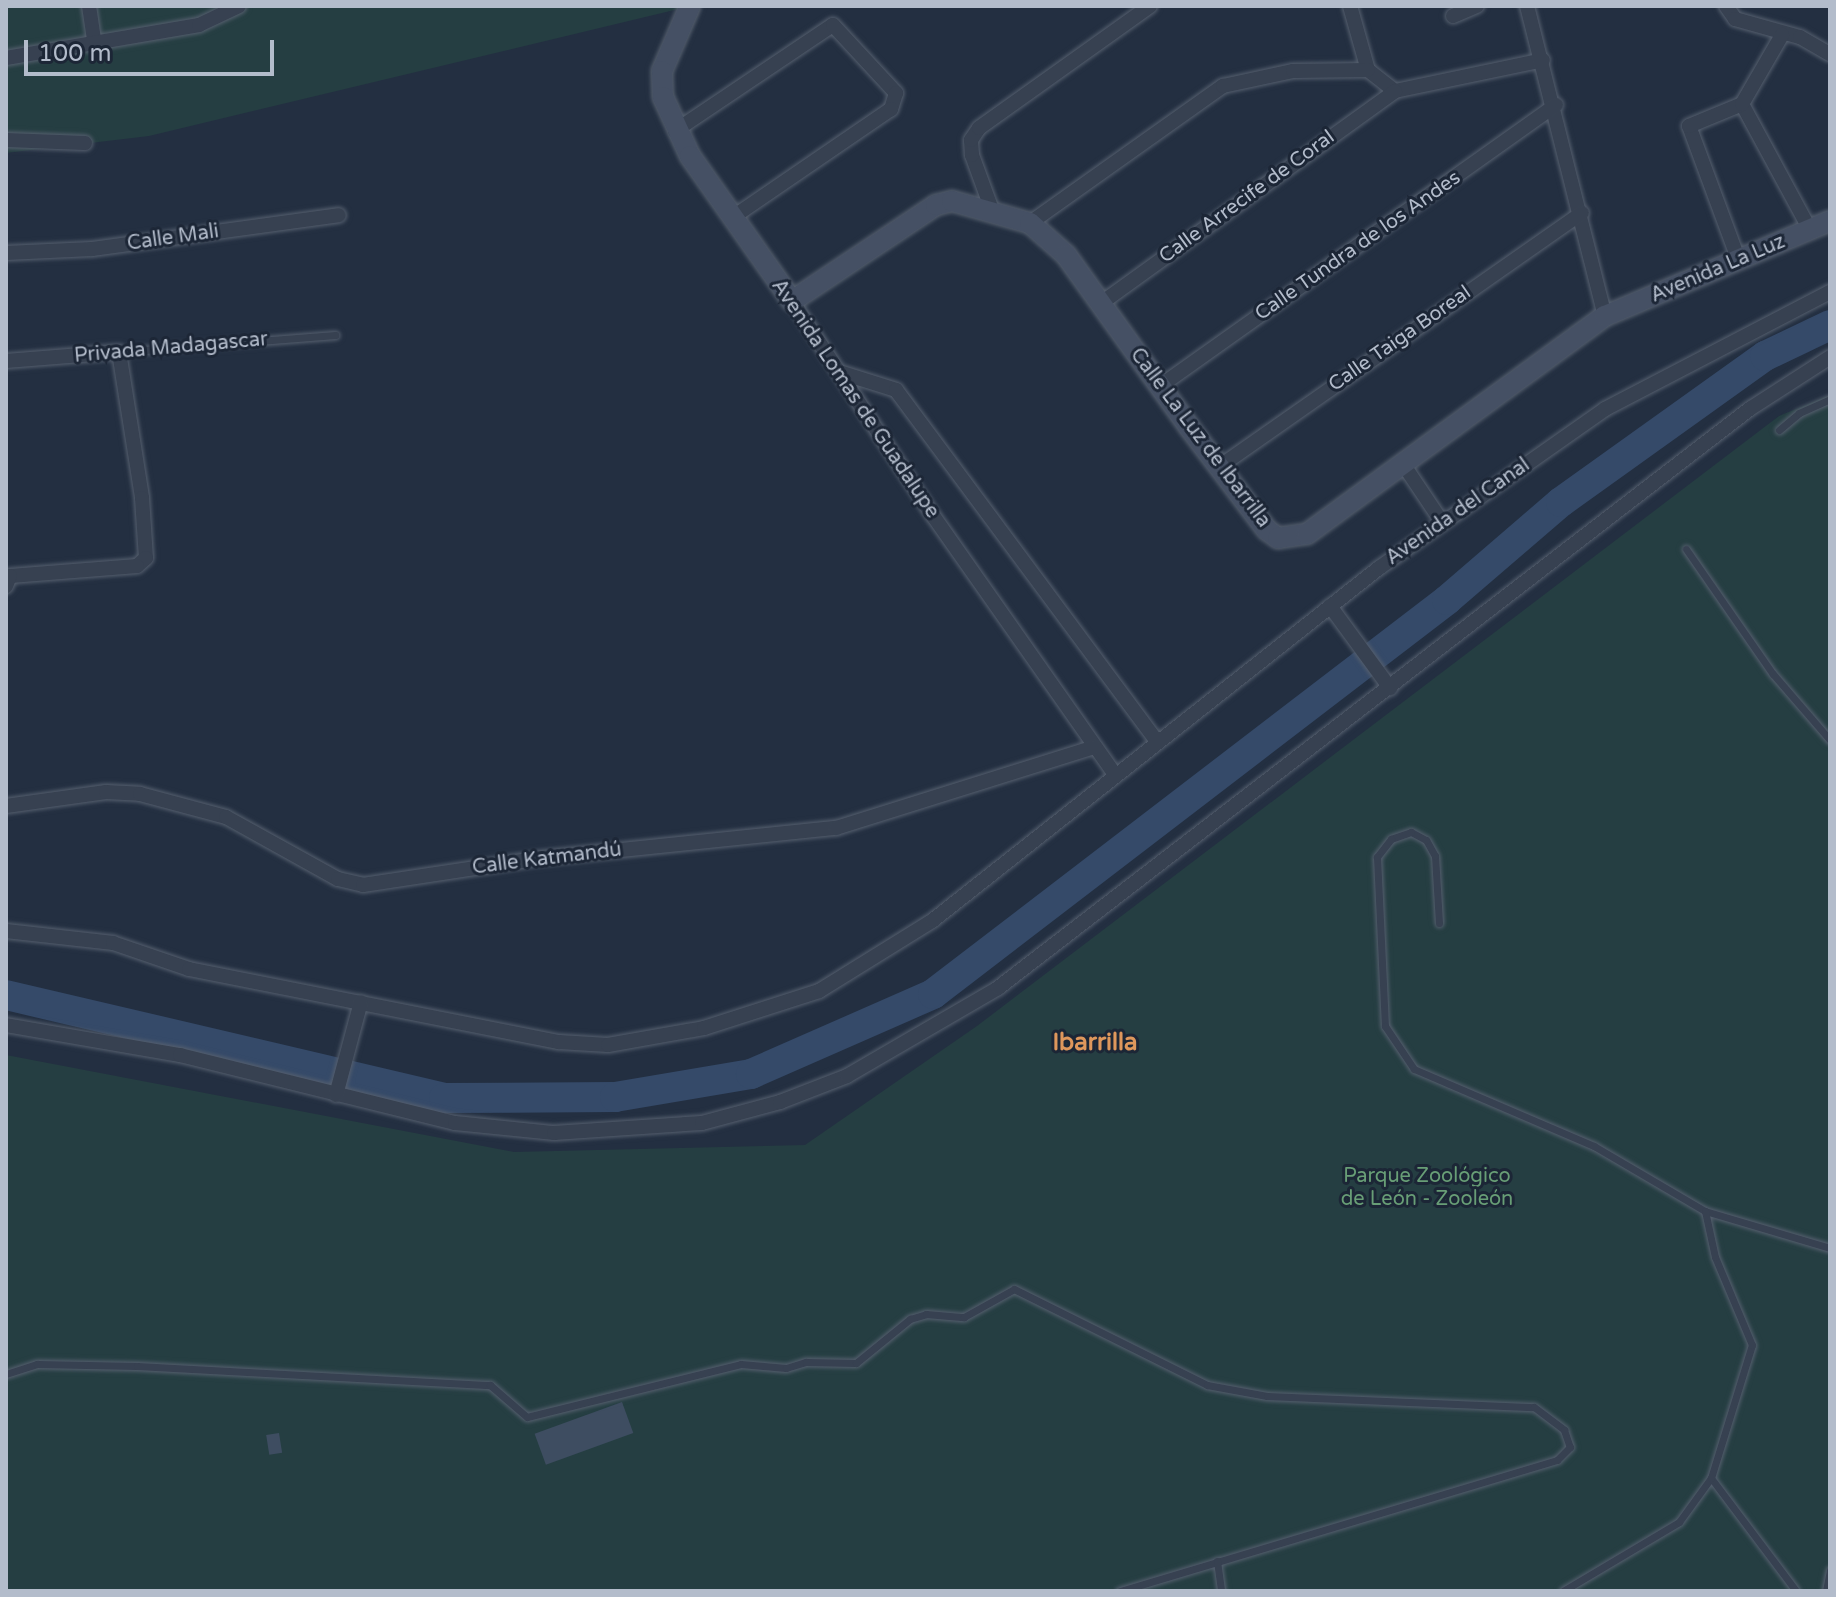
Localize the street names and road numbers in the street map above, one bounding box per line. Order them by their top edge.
street label: Calle Arrecife de Coral [1155,125,1339,269]
street label: Calle Tundra de los Andes [1251,166,1465,326]
street label: Calle Mali [126,220,220,256]
street label: Avenida La Luz [1647,230,1789,308]
street label: Avenida Lomas de Guadalupe [766,275,944,523]
street label: Calle Taiga Boreal [1324,281,1476,397]
street label: Privada Madagascar [73,328,269,368]
street label: Calle La Luz de Ibarrilla [1125,344,1275,532]
street label: Avenida del Canal [1382,453,1534,571]
street label: Calle Katmandú [471,838,623,880]

